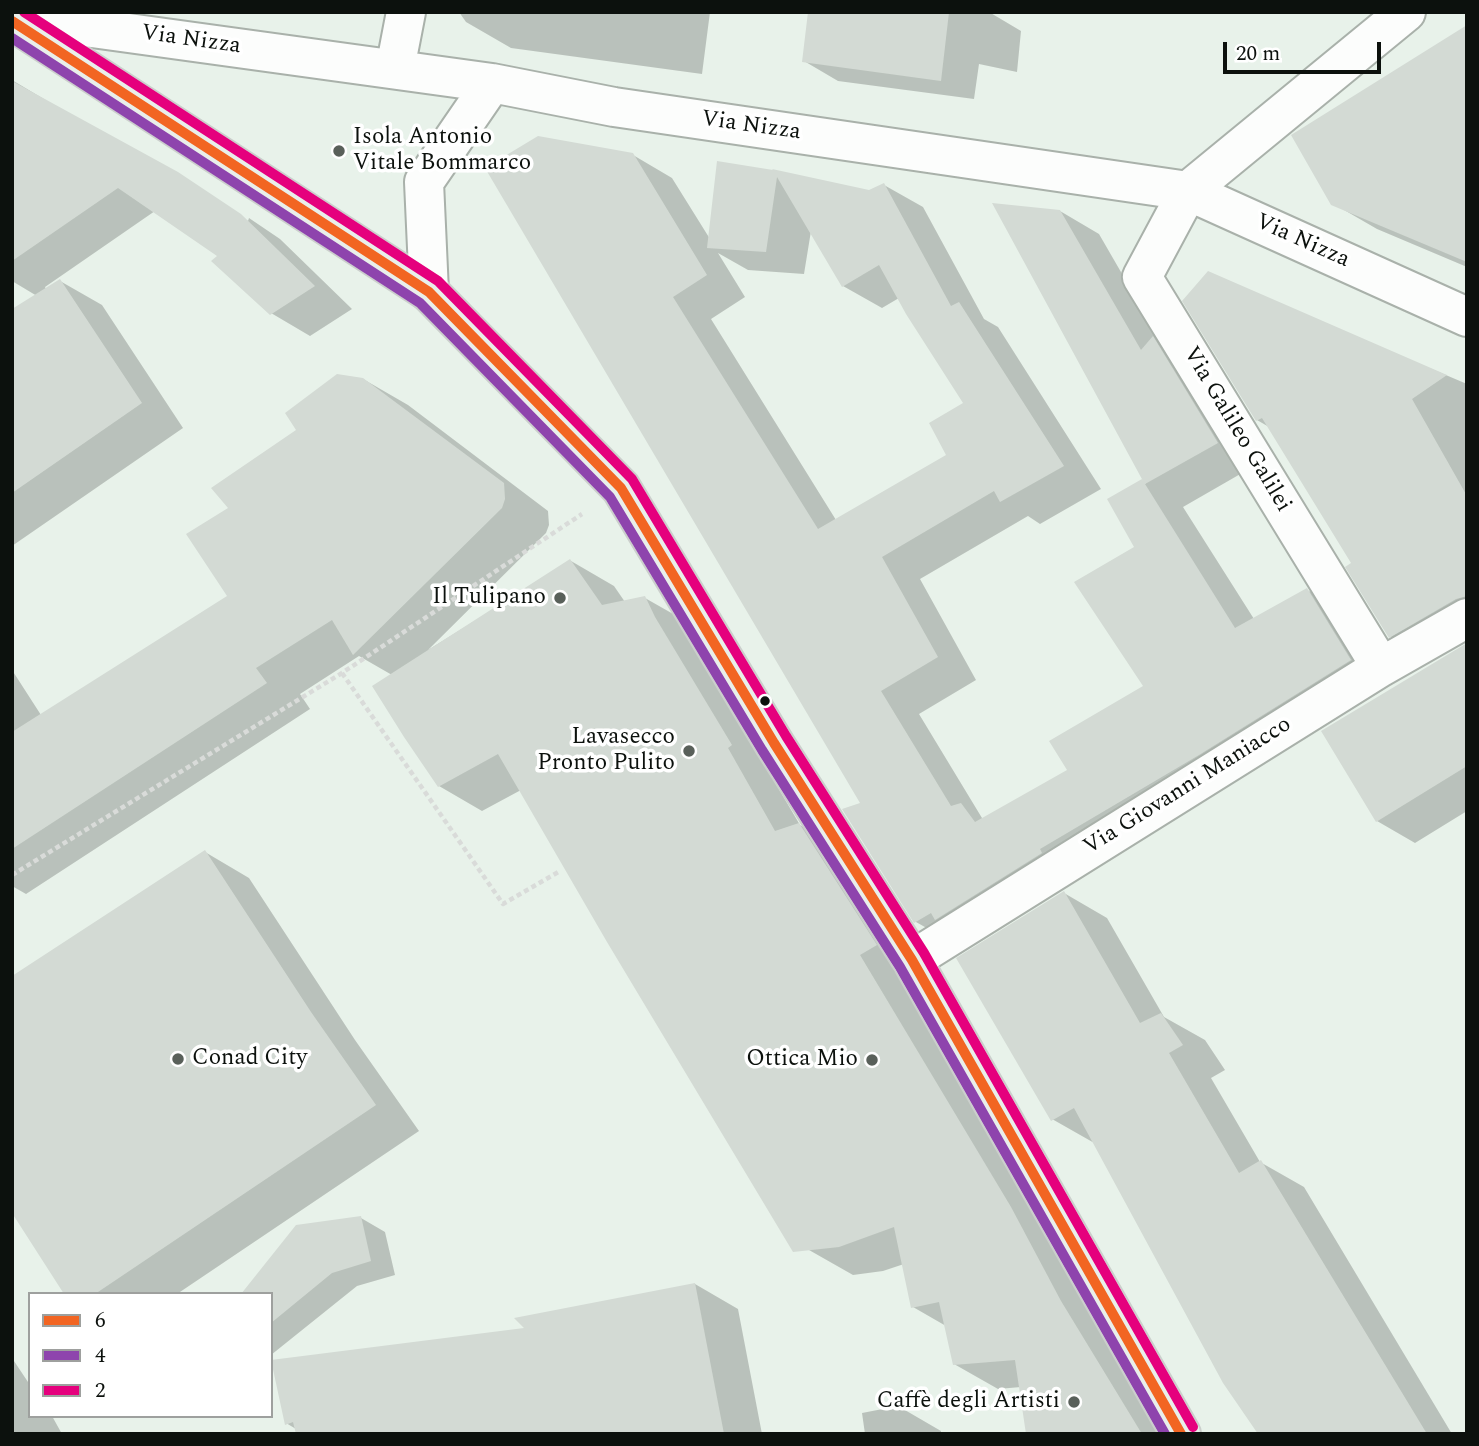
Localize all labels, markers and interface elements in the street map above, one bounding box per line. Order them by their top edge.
street label: Via Nizza [139,20,243,62]
scale bar [1227,28,1384,72]
text: 20 m [1236,38,1280,70]
street label: Via Nizza [699,106,803,148]
place label: Isola Antonio Vitale Bommarco [353,124,531,178]
marker: Isola Antonio Vitale Bommarco [331,143,347,159]
street label: Via Nizza [1251,209,1353,275]
street label: Via Galileo Galilei [1176,342,1296,518]
place label: Il Tulipano [432,584,546,612]
marker: Il Tulipano [552,590,568,606]
unlabelled marker [758,694,772,708]
street label: Via Giovanni Maniacco [1079,712,1297,862]
place label: Lavasecco Pronto Pulito [537,724,675,778]
marker: Lavasecco Pronto Pulito [681,743,697,759]
place label: Conad City [192,1045,307,1073]
place label: Ottica Mio [746,1046,858,1074]
marker: Conad City [170,1051,186,1067]
marker: Ottica Mio [864,1052,880,1068]
legend [28,1292,273,1418]
text: 6 [95,1305,106,1337]
text: 4 [95,1340,106,1372]
text: 2 [95,1375,106,1407]
place label: Caffè degli Artisti [877,1388,1060,1416]
marker: Caffè degli Artisti [1066,1394,1082,1410]

